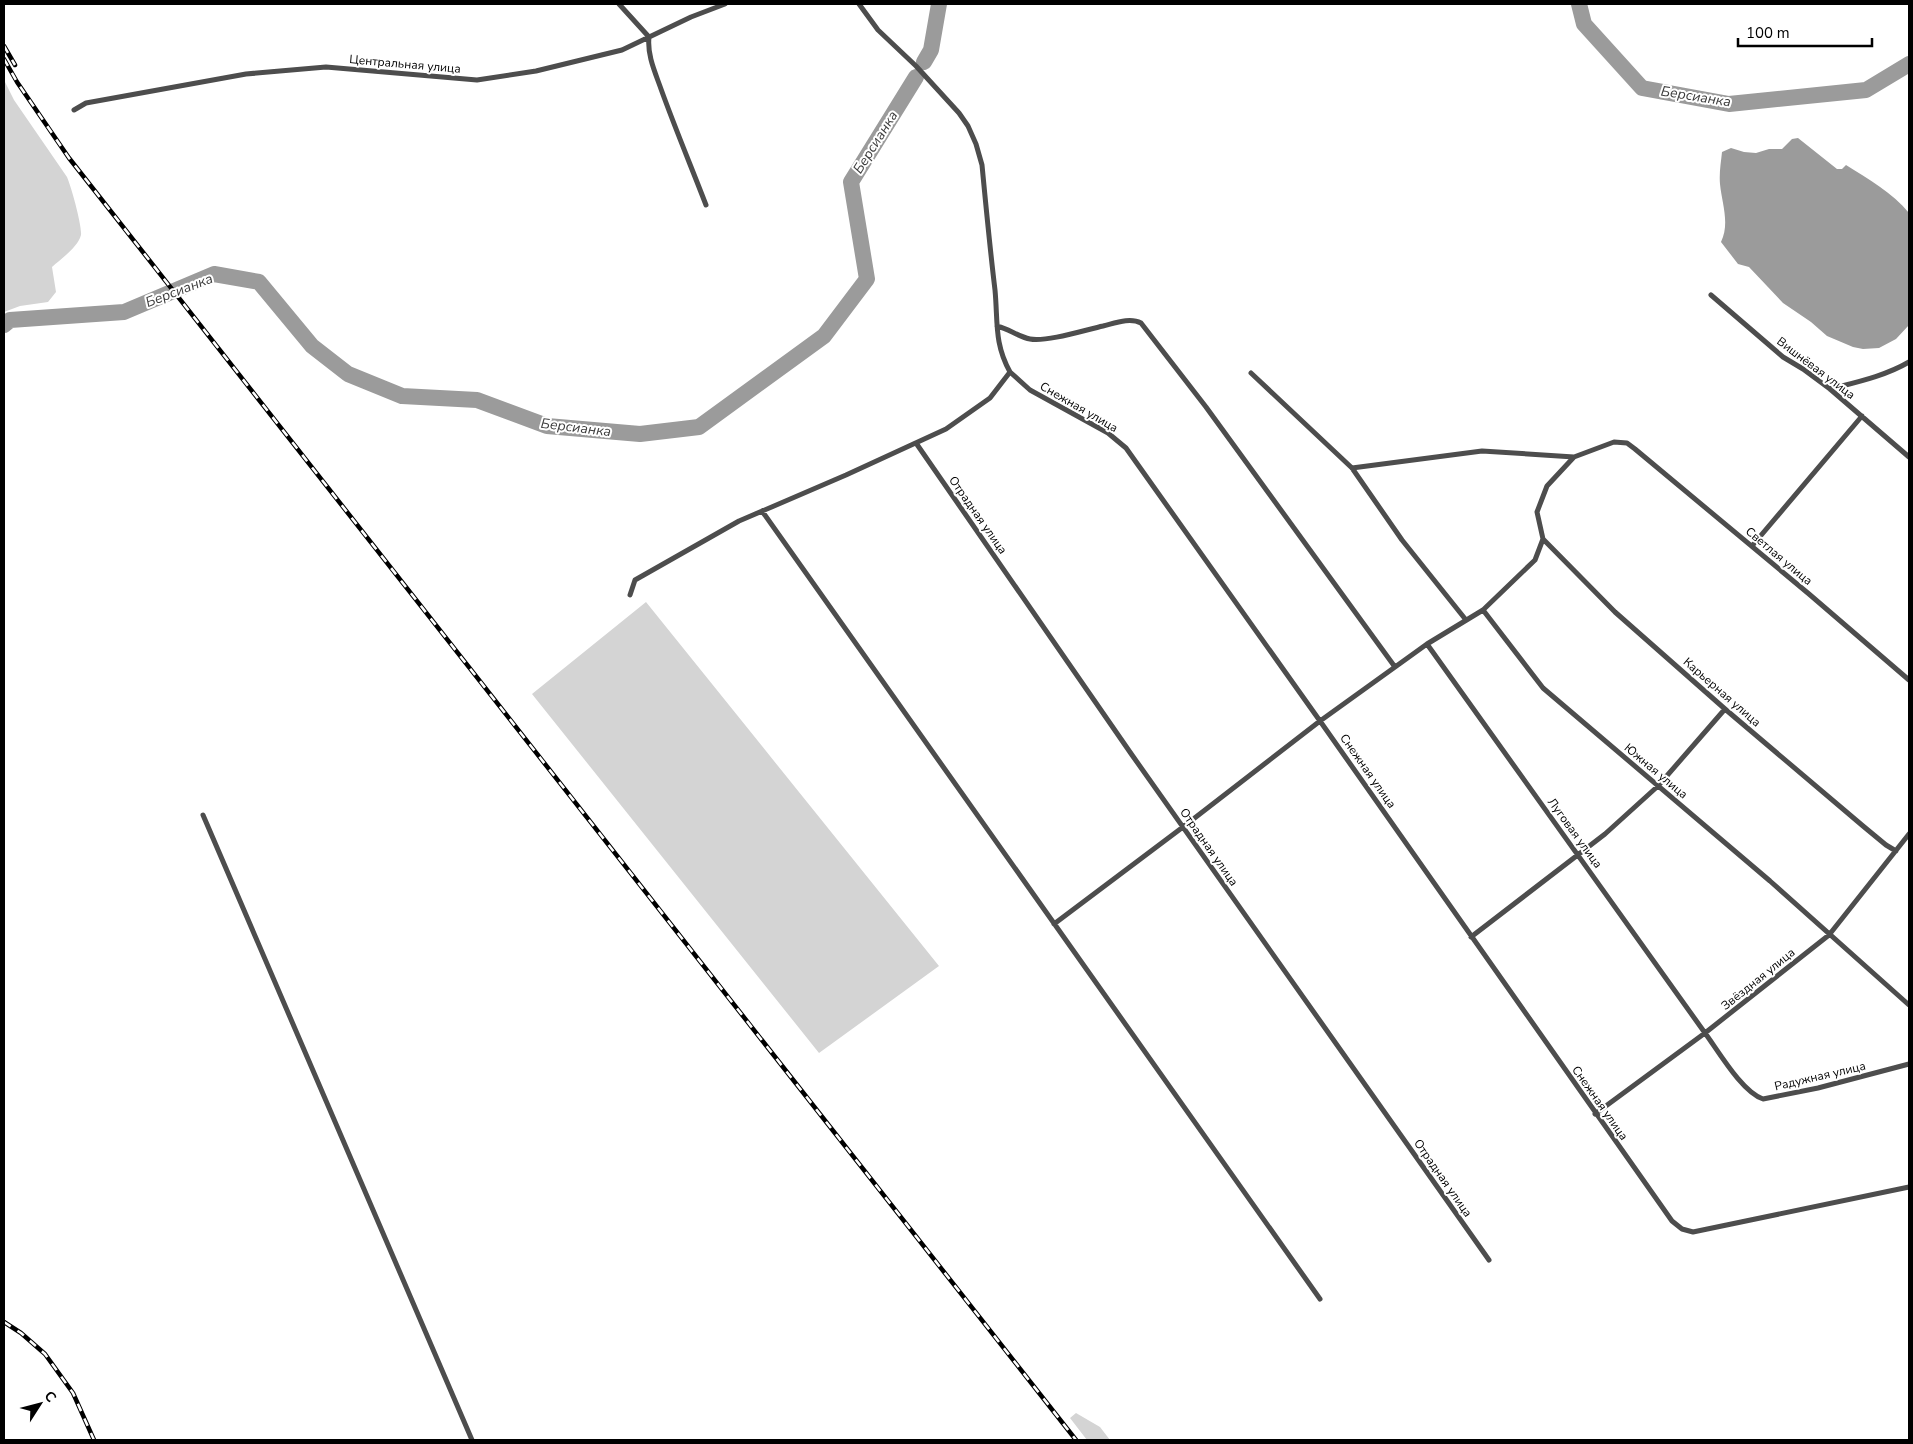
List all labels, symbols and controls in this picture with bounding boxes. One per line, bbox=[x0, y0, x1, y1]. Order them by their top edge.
scale bar bbox=[1738, 15, 1872, 47]
text: 100 m bbox=[1746, 23, 1790, 43]
street label: Центральная улица bbox=[349, 51, 461, 77]
water label: Берсианка bbox=[1660, 82, 1732, 111]
water label: Берсианка bbox=[849, 107, 902, 177]
water label: Берсианка bbox=[143, 269, 216, 312]
street label: Вишнёвая улица bbox=[1774, 333, 1858, 403]
street label: Снежная улица bbox=[1037, 378, 1121, 436]
water label: Берсианка bbox=[540, 414, 612, 441]
street label: Отрадная улица bbox=[945, 473, 1011, 557]
street label: Светлая улица bbox=[1742, 523, 1816, 589]
street label: Карьерная улица bbox=[1680, 654, 1764, 730]
street label: Снежная улица bbox=[1336, 731, 1400, 811]
street label: Южная улица bbox=[1621, 740, 1691, 802]
street label: Луговая улица bbox=[1544, 795, 1606, 871]
street label: Отрадная улица bbox=[1176, 805, 1242, 889]
street label: Звёздная улица bbox=[1718, 944, 1798, 1014]
street label: Радужная улица bbox=[1773, 1058, 1867, 1094]
street label: Снежная улица bbox=[1568, 1063, 1632, 1143]
street label: Отрадная улица bbox=[1410, 1136, 1476, 1220]
north arrow bbox=[15, 1379, 65, 1429]
text: С bbox=[40, 1387, 61, 1406]

